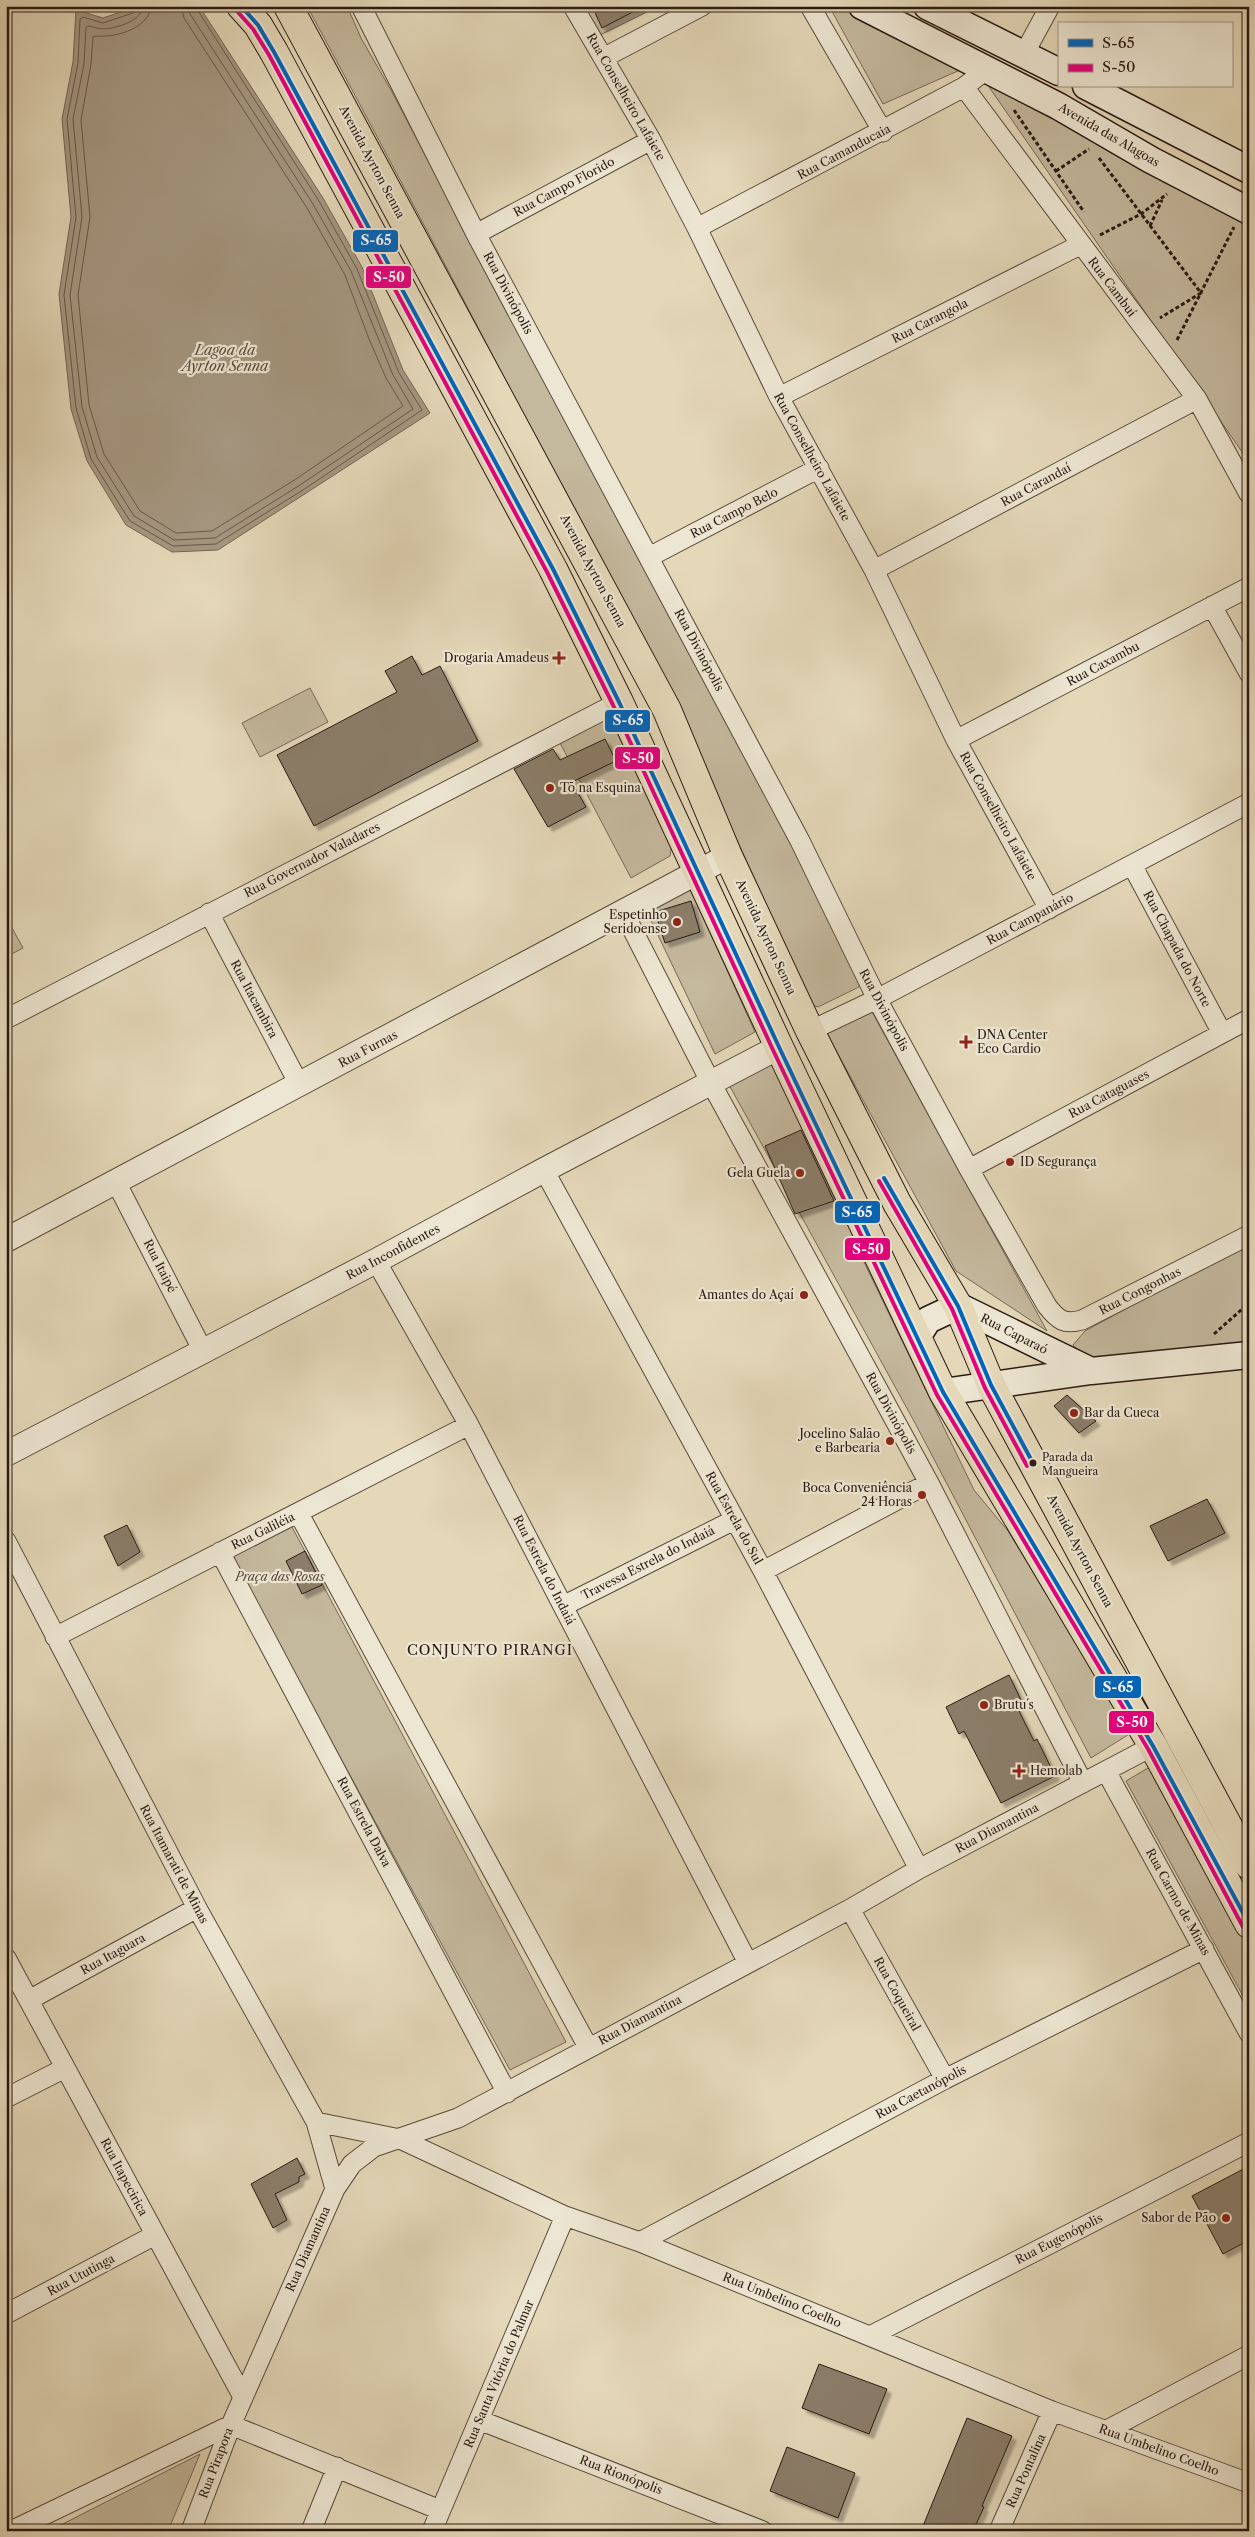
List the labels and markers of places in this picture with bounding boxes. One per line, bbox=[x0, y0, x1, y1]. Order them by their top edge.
place label: Drogaria Amadeus bbox=[444, 650, 549, 665]
marker: Drogaria Amadeus bbox=[553, 652, 565, 664]
place label: Tō na Esquina bbox=[560, 780, 642, 795]
marker: Tō na Esquina bbox=[544, 782, 556, 794]
place label: Espetinho Seridoense bbox=[604, 907, 667, 936]
marker: Espetinho Seridoense bbox=[671, 916, 683, 928]
place label: DNA Center Eco Cardio bbox=[977, 1027, 1048, 1056]
marker: DNA Center Eco Cardio bbox=[959, 1035, 973, 1049]
place label: ID Segurança bbox=[1020, 1154, 1097, 1169]
marker: ID Segurança bbox=[1004, 1156, 1016, 1168]
place label: Gela Guela bbox=[727, 1165, 791, 1180]
marker: Gela Guela bbox=[794, 1167, 806, 1179]
place label: Amantes do Açaí bbox=[697, 1287, 794, 1302]
marker: Amantes do Açaí bbox=[798, 1289, 810, 1301]
place label: Bar da Cueca bbox=[1084, 1405, 1160, 1420]
marker: Bar da Cueca bbox=[1068, 1407, 1080, 1419]
place label: Jocelino Salão e Barbearia bbox=[798, 1426, 881, 1455]
marker: Jocelino Salão e Barbearia bbox=[884, 1435, 896, 1447]
place label: Parada da Mangueira bbox=[1042, 1450, 1098, 1478]
marker: Parada da Mangueira bbox=[1028, 1458, 1038, 1468]
place label: Boca Conveniência 24 Horas bbox=[802, 1480, 913, 1509]
marker: Boca Conveniência 24 Horas bbox=[916, 1489, 928, 1501]
place label: Brutu´s bbox=[994, 1697, 1034, 1712]
marker: Brutu´s bbox=[978, 1699, 990, 1711]
place label: Hemolab bbox=[1030, 1763, 1082, 1778]
marker: Hemolab bbox=[1012, 1764, 1026, 1778]
place label: Sabor de Pão bbox=[1141, 2210, 1216, 2225]
marker: Sabor de Pão bbox=[1220, 2212, 1232, 2224]

